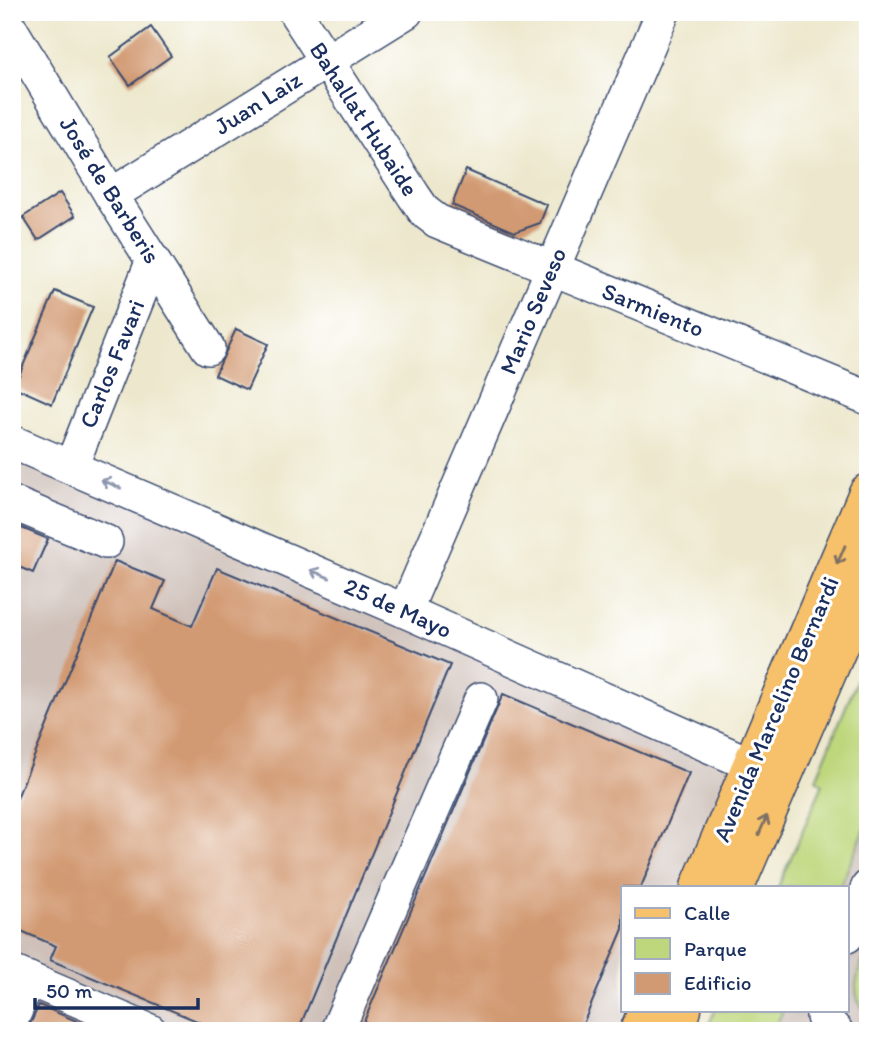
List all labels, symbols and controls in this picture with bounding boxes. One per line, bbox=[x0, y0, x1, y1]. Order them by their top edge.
street label: Bahallat Hubaide bbox=[304, 36, 425, 201]
street label: Juan Laiz bbox=[209, 64, 307, 141]
street label: José de Barberis bbox=[54, 111, 167, 269]
street label: Mario Seveso bbox=[493, 243, 572, 379]
street label: Sarmiento bbox=[598, 276, 708, 343]
street label: Carlos Favari bbox=[73, 295, 150, 432]
one-way arrow bbox=[101, 477, 122, 490]
one-way arrow bbox=[834, 544, 847, 566]
one-way arrow bbox=[310, 567, 331, 580]
street label: 25 de Mayo bbox=[340, 571, 457, 644]
street label: Avenida Marcelino Bernardi bbox=[706, 572, 845, 846]
one-way arrow bbox=[757, 814, 770, 836]
legend bbox=[621, 886, 848, 1012]
text: Calle bbox=[684, 900, 730, 925]
text: Parque bbox=[684, 936, 747, 961]
scale bar bbox=[35, 966, 198, 1010]
text: Edificio bbox=[684, 970, 752, 995]
text: 50 m bbox=[46, 978, 93, 1003]

